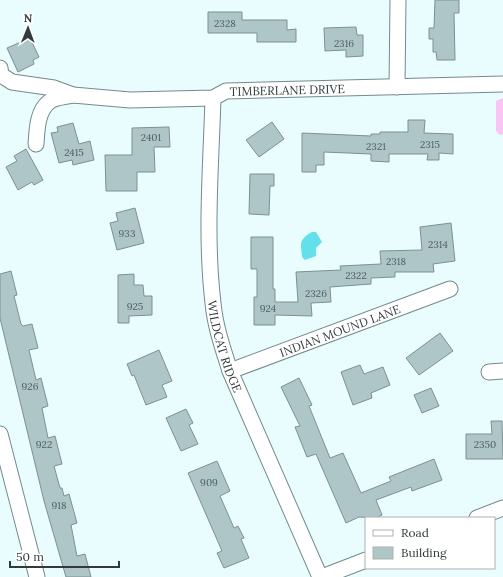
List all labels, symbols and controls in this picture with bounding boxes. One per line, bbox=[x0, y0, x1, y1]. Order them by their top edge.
north arrow bbox=[8, 8, 48, 48]
text: N bbox=[24, 11, 33, 25]
house number: 2328 bbox=[214, 17, 236, 30]
house number: 2316 bbox=[334, 37, 354, 50]
street label: TIMBERLANE DRIVE bbox=[229, 80, 345, 98]
house number: 2401 bbox=[141, 131, 162, 144]
house number: 2315 bbox=[420, 138, 440, 151]
house number: 2321 bbox=[366, 140, 386, 153]
house number: 2415 bbox=[64, 146, 84, 159]
house number: 933 bbox=[119, 227, 136, 240]
house number: 2314 bbox=[428, 238, 449, 251]
house number: 2318 bbox=[386, 255, 406, 268]
house number: 2322 bbox=[345, 269, 367, 282]
house number: 2326 bbox=[305, 287, 327, 300]
street label: WILDCAT RIDGE bbox=[205, 299, 246, 394]
house number: 925 bbox=[127, 300, 143, 313]
street label: INDIAN MOUND LANE bbox=[277, 301, 402, 359]
house number: 924 bbox=[260, 302, 277, 315]
house number: 926 bbox=[22, 380, 39, 393]
house number: 922 bbox=[36, 438, 52, 451]
house number: 2350 bbox=[474, 438, 496, 451]
house number: 909 bbox=[200, 476, 218, 489]
house number: 918 bbox=[51, 499, 67, 512]
legend bbox=[365, 517, 495, 569]
text: Road bbox=[401, 525, 429, 540]
scale bar bbox=[10, 543, 119, 569]
text: Building bbox=[401, 545, 447, 560]
text: 50 m bbox=[16, 549, 44, 564]

